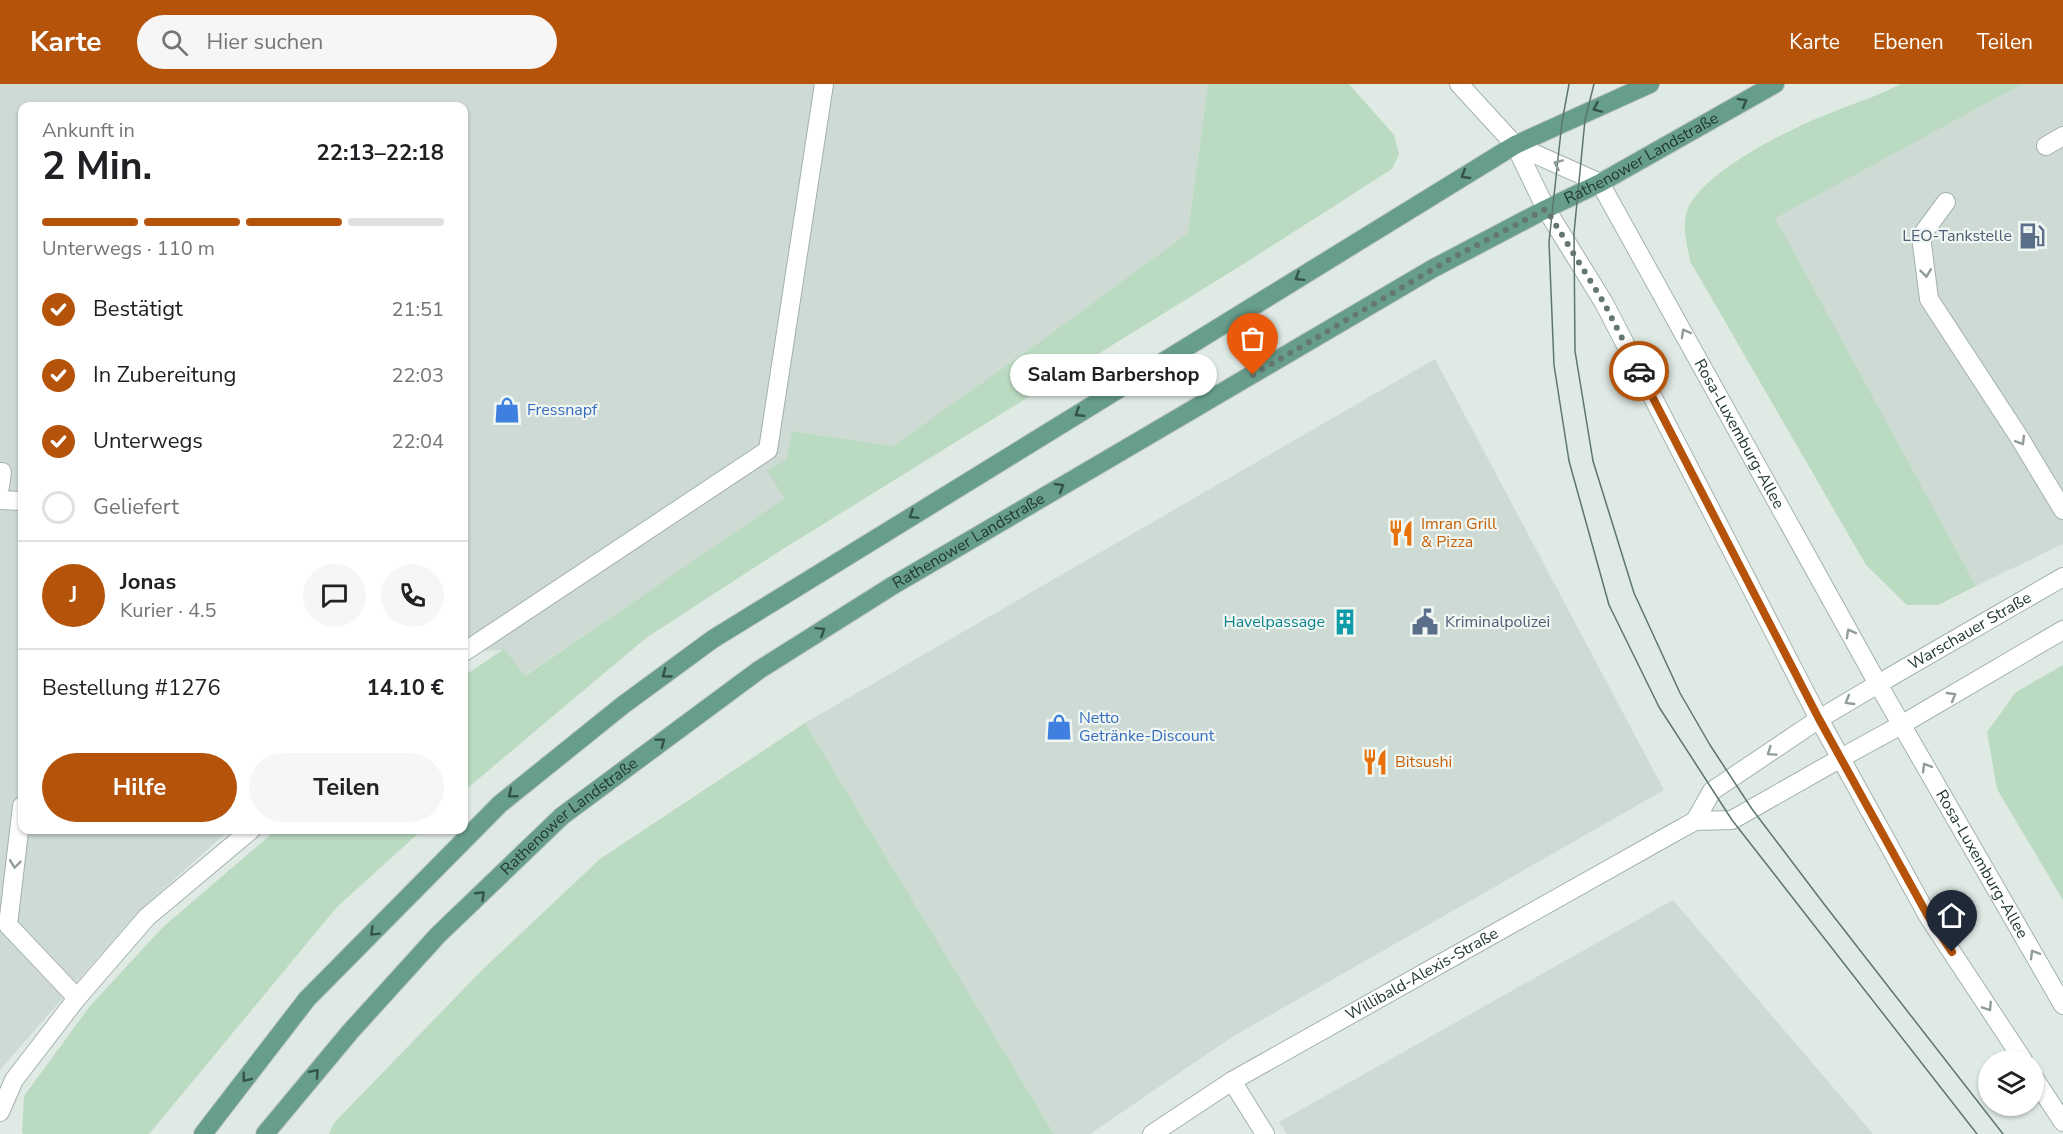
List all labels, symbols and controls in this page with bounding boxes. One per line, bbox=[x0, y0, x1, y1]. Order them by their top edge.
search box bbox=[137, 15, 557, 69]
text: Karte bbox=[30, 23, 101, 61]
icon: search bbox=[158, 26, 191, 59]
text: Hier suchen bbox=[206, 27, 323, 57]
text: Karte bbox=[1789, 28, 1840, 56]
text: Ebenen bbox=[1873, 28, 1944, 56]
text: Teilen bbox=[1977, 28, 2033, 56]
one-way arrow bbox=[1736, 98, 1747, 110]
one-way arrow bbox=[1592, 101, 1603, 113]
street label: Rathenower Landstraße bbox=[1560, 107, 1723, 210]
text: Ankunft in bbox=[42, 117, 135, 144]
text: 22:13–22:18 bbox=[316, 138, 444, 168]
text: 2 Min. bbox=[42, 140, 152, 193]
one-way arrow bbox=[1553, 159, 1564, 171]
one-way arrow bbox=[1461, 168, 1471, 180]
fuel station icon: LEO-Tankstelle bbox=[2017, 221, 2047, 251]
place label: LEO-Tankstelle bbox=[1902, 225, 2012, 247]
text: Unterwegs · 110 m bbox=[42, 235, 215, 262]
one-way arrow bbox=[1919, 268, 1931, 277]
one-way arrow bbox=[1295, 270, 1305, 282]
icon: check bbox=[42, 293, 75, 326]
text: Bestätigt bbox=[93, 294, 183, 324]
text: 21:51 bbox=[391, 296, 444, 323]
pin bbox=[1227, 313, 1278, 375]
icon: bag bbox=[1236, 322, 1269, 355]
one-way arrow bbox=[1681, 329, 1692, 339]
courier bbox=[1609, 341, 1669, 401]
callout: Salam Barbershop bbox=[1010, 354, 1217, 396]
icon: car bbox=[1623, 355, 1656, 388]
street label: Rosa-Luxemburg-Allee bbox=[1689, 355, 1790, 513]
icon: check bbox=[42, 359, 75, 392]
text: In Zubereitung bbox=[93, 360, 236, 390]
text: Salam Barbershop bbox=[1028, 361, 1199, 388]
text: 22:03 bbox=[391, 362, 444, 389]
shop icon: Fressnapf bbox=[492, 395, 522, 425]
place label: Fressnapf bbox=[527, 399, 598, 421]
one-way arrow bbox=[1075, 405, 1085, 417]
icon: check bbox=[42, 425, 75, 458]
text: Unterwegs bbox=[93, 426, 203, 456]
text: 22:04 bbox=[391, 428, 444, 455]
one-way arrow bbox=[2013, 435, 2025, 445]
one-way arrow bbox=[1054, 483, 1064, 495]
street label: Rathenower Landstraße bbox=[888, 488, 1049, 594]
text: Geliefert bbox=[93, 492, 179, 522]
one-way arrow bbox=[909, 508, 920, 519]
place label: Imran Grill & Pizza bbox=[1421, 513, 1497, 553]
restaurant icon: Imran Grill & Pizza bbox=[1386, 518, 1416, 548]
button: chat bbox=[303, 564, 366, 627]
button: phone bbox=[381, 564, 444, 627]
text: Jonas bbox=[120, 567, 176, 597]
text: J bbox=[70, 580, 77, 610]
street label: Warschauer Straße bbox=[1904, 587, 2035, 675]
text: Kurier · 4.5 bbox=[120, 597, 217, 624]
building icon: Havelpassage bbox=[1330, 607, 1360, 637]
public building icon: Kriminalpolizei bbox=[1410, 607, 1440, 637]
place label: Havelpassage bbox=[1223, 611, 1325, 633]
place label: Kriminalpolizei bbox=[1445, 611, 1550, 633]
one-way arrow bbox=[815, 626, 825, 638]
one-way arrow bbox=[1846, 629, 1857, 639]
one-way arrow bbox=[661, 667, 672, 678]
text: Bestellung #1276 bbox=[42, 673, 221, 703]
text: 14.10 € bbox=[367, 673, 444, 703]
one-way arrow bbox=[1946, 691, 1956, 703]
one-way arrow bbox=[1845, 694, 1855, 706]
place label: Netto Getränke-Discount bbox=[1079, 707, 1215, 747]
shop icon: Netto Getränke-Discount bbox=[1044, 712, 1074, 742]
one-way arrow bbox=[655, 739, 666, 750]
one-way arrow bbox=[1767, 745, 1778, 756]
restaurant icon: Bitsushi bbox=[1360, 747, 1390, 777]
place label: Bitsushi bbox=[1395, 751, 1452, 773]
street label: Rathenower Landstraße bbox=[496, 752, 643, 880]
button: Hilfe bbox=[42, 753, 237, 822]
button: Teilen bbox=[249, 753, 444, 822]
one-way arrow bbox=[1922, 763, 1933, 773]
street label: Rosa-Luxemburg-Allee bbox=[1930, 786, 2033, 943]
one-way arrow bbox=[508, 787, 519, 798]
one-way arrow bbox=[10, 859, 22, 869]
pin bbox=[1926, 890, 1977, 952]
one-way arrow bbox=[473, 891, 484, 902]
icon: home bbox=[1935, 899, 1968, 932]
street label: Willibald-Alexis-Straße bbox=[1342, 922, 1502, 1026]
one-way arrow bbox=[370, 925, 381, 935]
one-way arrow bbox=[2030, 950, 2041, 960]
one-way arrow bbox=[1981, 1000, 1992, 1011]
map controls bbox=[1978, 1050, 2044, 1116]
button: layers bbox=[1978, 1050, 2044, 1116]
one-way arrow bbox=[308, 1069, 319, 1080]
one-way arrow bbox=[242, 1071, 253, 1082]

